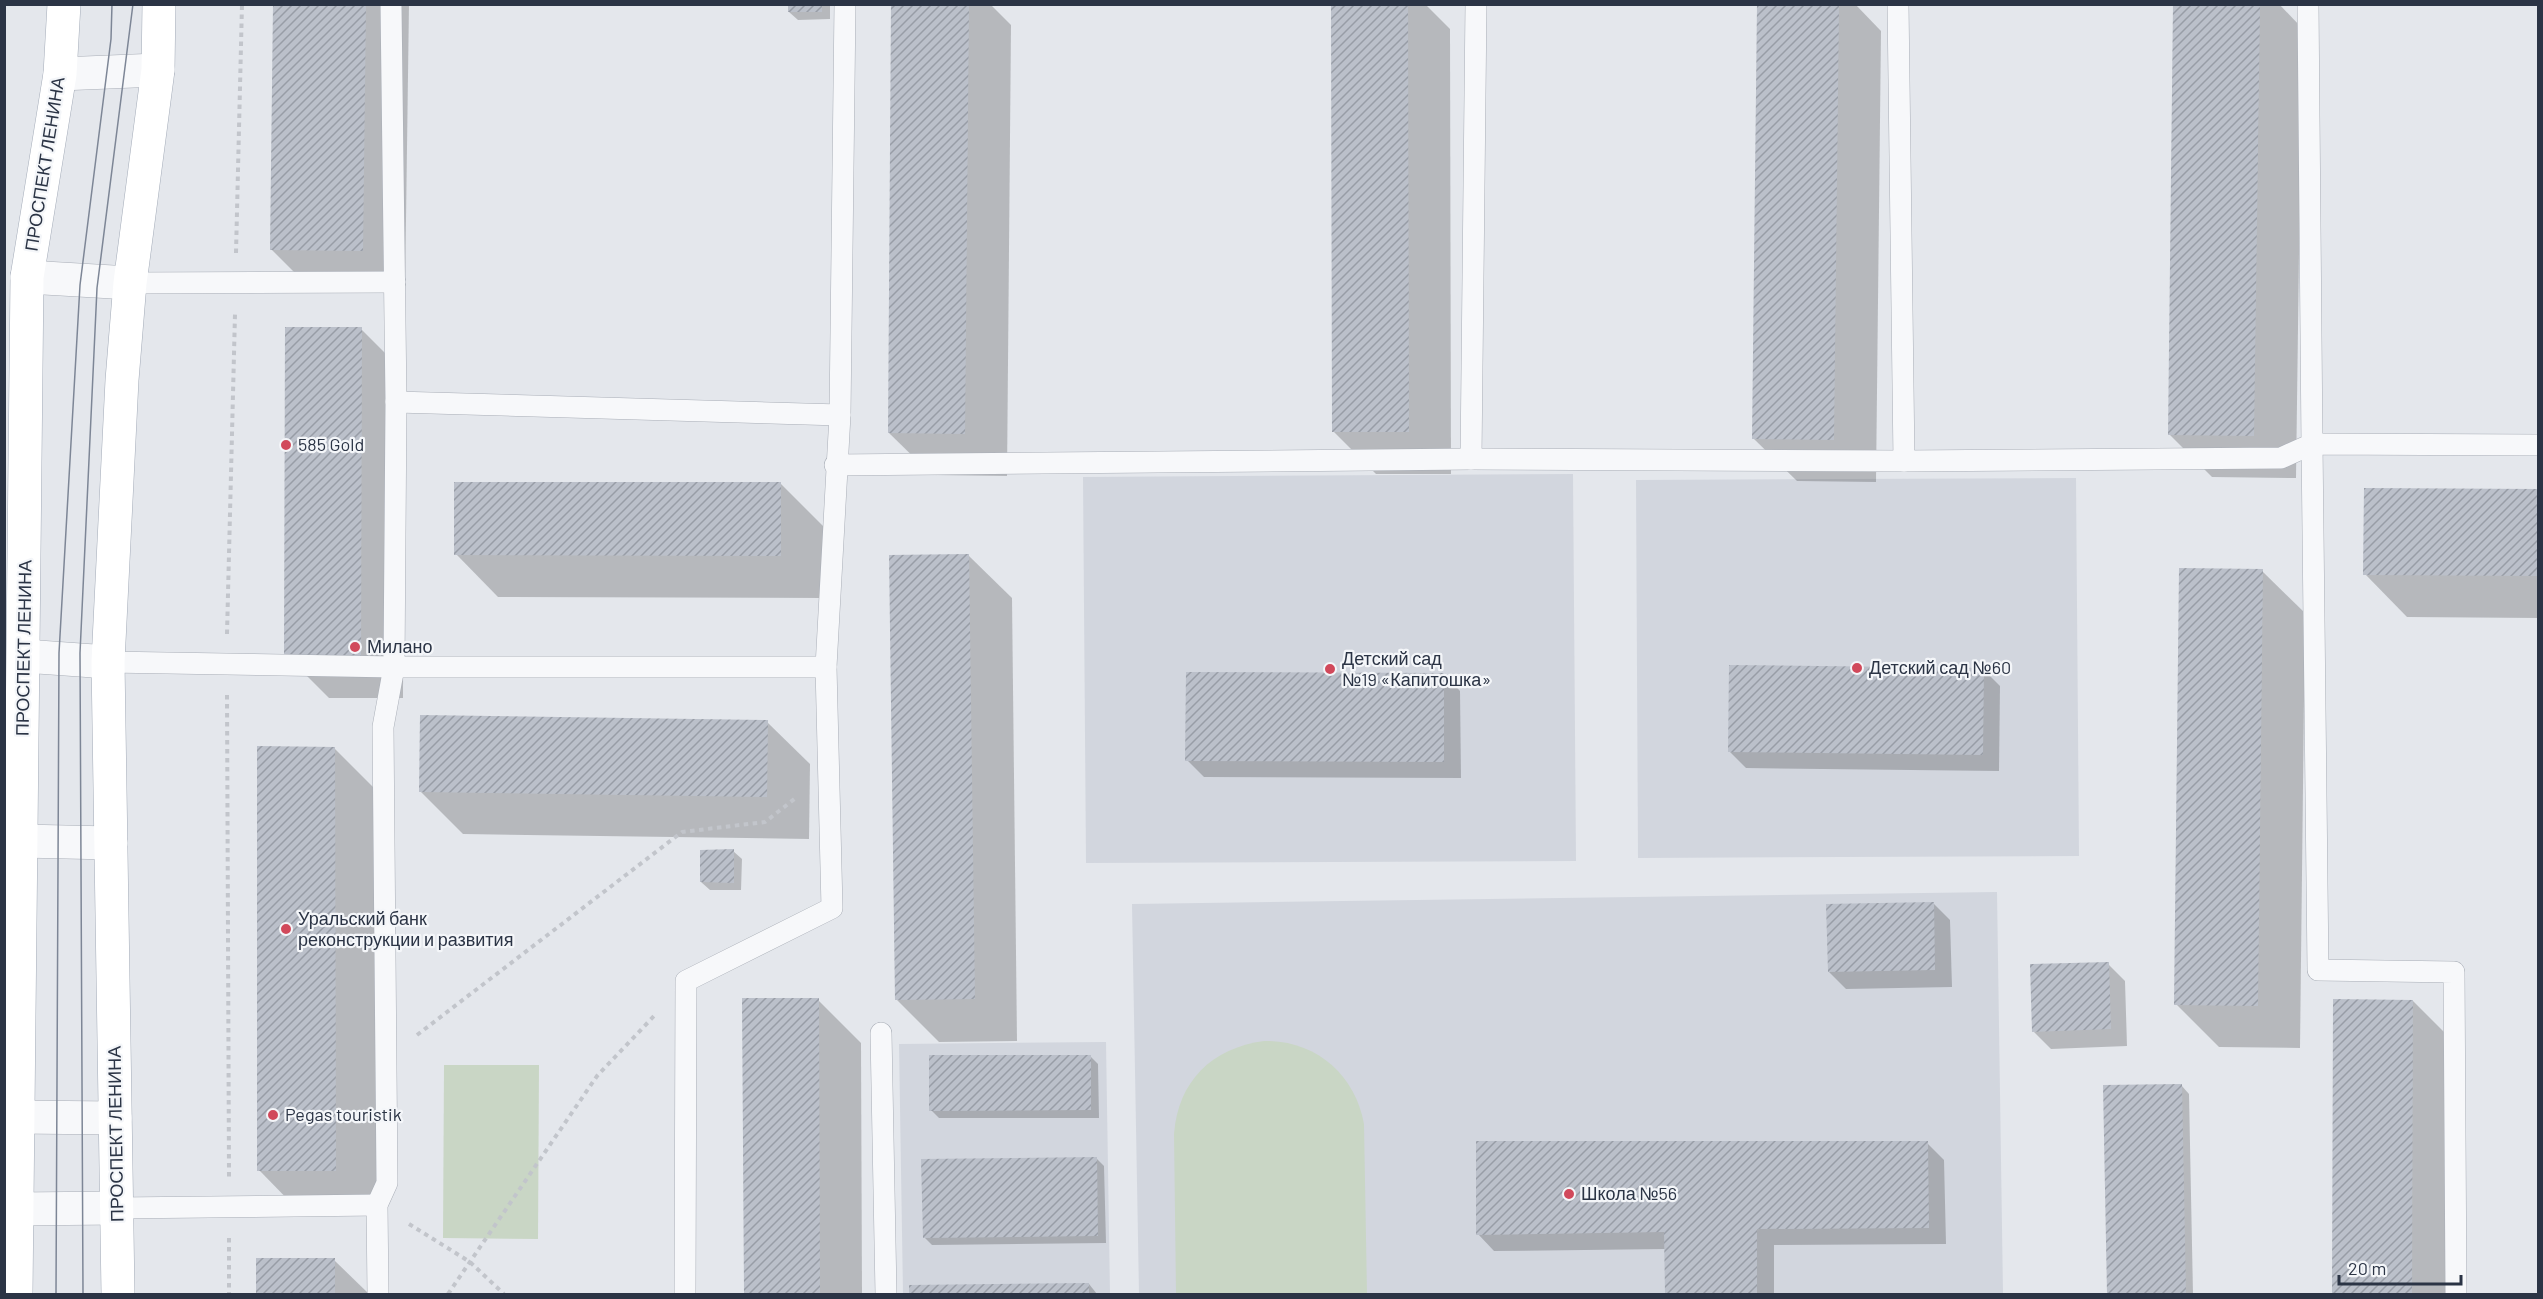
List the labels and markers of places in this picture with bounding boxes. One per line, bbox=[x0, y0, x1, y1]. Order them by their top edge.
place label: 585 Gold bbox=[298, 433, 364, 455]
marker: 585 Gold bbox=[279, 438, 293, 452]
place label: Милано bbox=[367, 635, 433, 657]
marker: Милано bbox=[348, 640, 362, 654]
place label: Детский сад №19 «Капитошка» bbox=[1342, 647, 1491, 690]
place label: Детский сад №60 bbox=[1869, 656, 2011, 678]
marker: Детский сад №60 bbox=[1850, 661, 1864, 675]
marker: Детский сад №19 «Капитошка» bbox=[1323, 662, 1337, 676]
place label: Уральский банк реконструкции и развития bbox=[298, 907, 513, 950]
marker: Уральский банк реконструкции и развития bbox=[279, 922, 293, 936]
place label: Pegas touristik bbox=[285, 1103, 402, 1125]
marker: Pegas touristik bbox=[266, 1108, 280, 1122]
place label: Школа №56 bbox=[1581, 1182, 1677, 1204]
marker: Школа №56 bbox=[1562, 1187, 1576, 1201]

